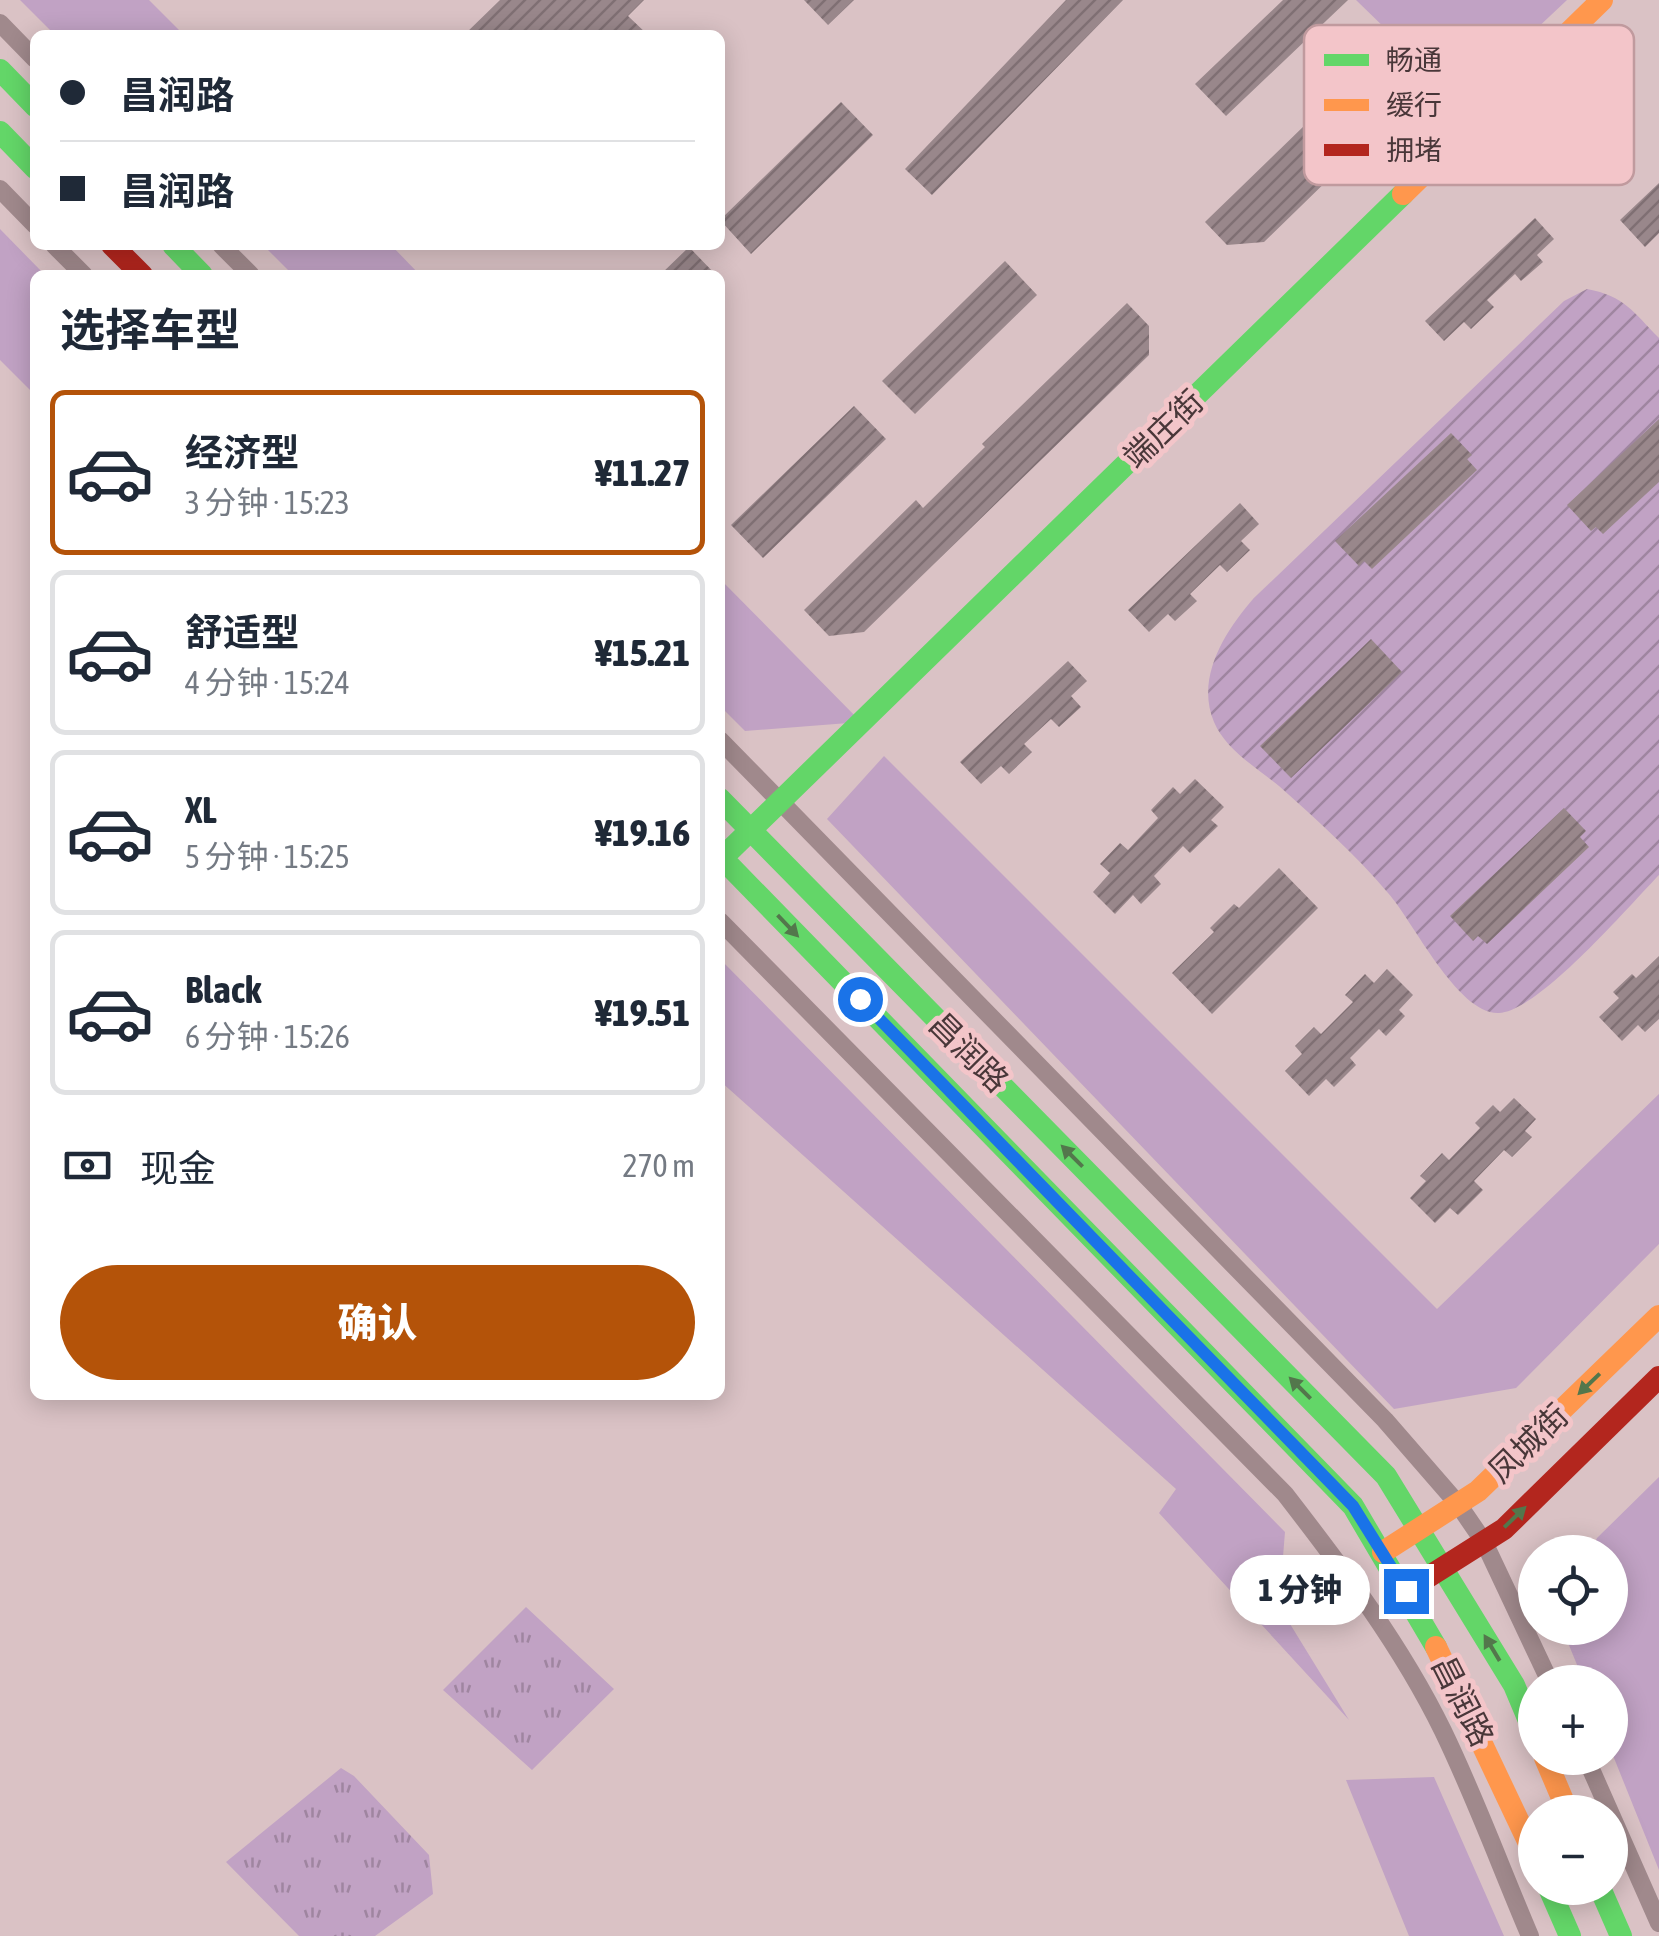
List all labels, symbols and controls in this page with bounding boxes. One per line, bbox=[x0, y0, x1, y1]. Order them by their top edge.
legend bbox=[1304, 25, 1634, 185]
text: 畅通 bbox=[1386, 44, 1442, 76]
text: 昌润路 bbox=[120, 74, 234, 117]
text: 缓行 bbox=[1386, 89, 1442, 121]
text: 拥堵 bbox=[1386, 134, 1442, 166]
text: 昌润路 bbox=[120, 170, 234, 213]
text: 选择车型 bbox=[60, 304, 240, 356]
street label: 端庄街 bbox=[1116, 382, 1210, 476]
icon: car bbox=[65, 428, 155, 518]
text: 经济型 bbox=[185, 431, 299, 474]
text: ¥11.27 bbox=[595, 451, 690, 494]
text: 3 分钟 · 15:23 bbox=[185, 484, 350, 521]
icon: car bbox=[65, 608, 155, 698]
text: 舒适型 bbox=[185, 611, 299, 654]
text: ¥15.21 bbox=[595, 631, 690, 674]
text: 4 分钟 · 15:24 bbox=[185, 664, 350, 701]
icon: car bbox=[65, 788, 155, 878]
text: XL bbox=[185, 788, 217, 831]
text: ¥19.16 bbox=[595, 811, 690, 854]
text: 5 分钟 · 15:25 bbox=[185, 838, 350, 875]
one-way arrow bbox=[776, 913, 799, 937]
icon: car bbox=[65, 968, 155, 1058]
text: Black bbox=[185, 968, 262, 1011]
route start bbox=[838, 977, 883, 1022]
text: ¥19.51 bbox=[595, 991, 690, 1034]
street label: 昌润路 bbox=[922, 1005, 1016, 1099]
text: 6 分钟 · 15:26 bbox=[185, 1018, 350, 1055]
icon: cash bbox=[60, 1138, 115, 1193]
one-way arrow bbox=[1060, 1145, 1084, 1169]
text: 现金 bbox=[140, 1147, 216, 1190]
text: 270 m bbox=[622, 1147, 695, 1184]
button: 确认 bbox=[60, 1265, 695, 1380]
one-way arrow bbox=[1577, 1372, 1601, 1395]
one-way arrow bbox=[1288, 1377, 1312, 1401]
street label: 凤城街 bbox=[1481, 1396, 1575, 1490]
one-way arrow bbox=[1503, 1506, 1527, 1529]
map controls bbox=[1518, 1535, 1628, 1905]
button: locate bbox=[1518, 1535, 1628, 1645]
callout: 1 分钟 bbox=[1231, 1556, 1371, 1626]
route end bbox=[1384, 1569, 1429, 1614]
text: 1 分钟 bbox=[1258, 1571, 1342, 1608]
one-way arrow bbox=[1483, 1634, 1501, 1662]
street label: 昌润路 bbox=[1425, 1650, 1501, 1752]
button: + bbox=[1518, 1665, 1628, 1775]
button: − bbox=[1518, 1795, 1628, 1905]

